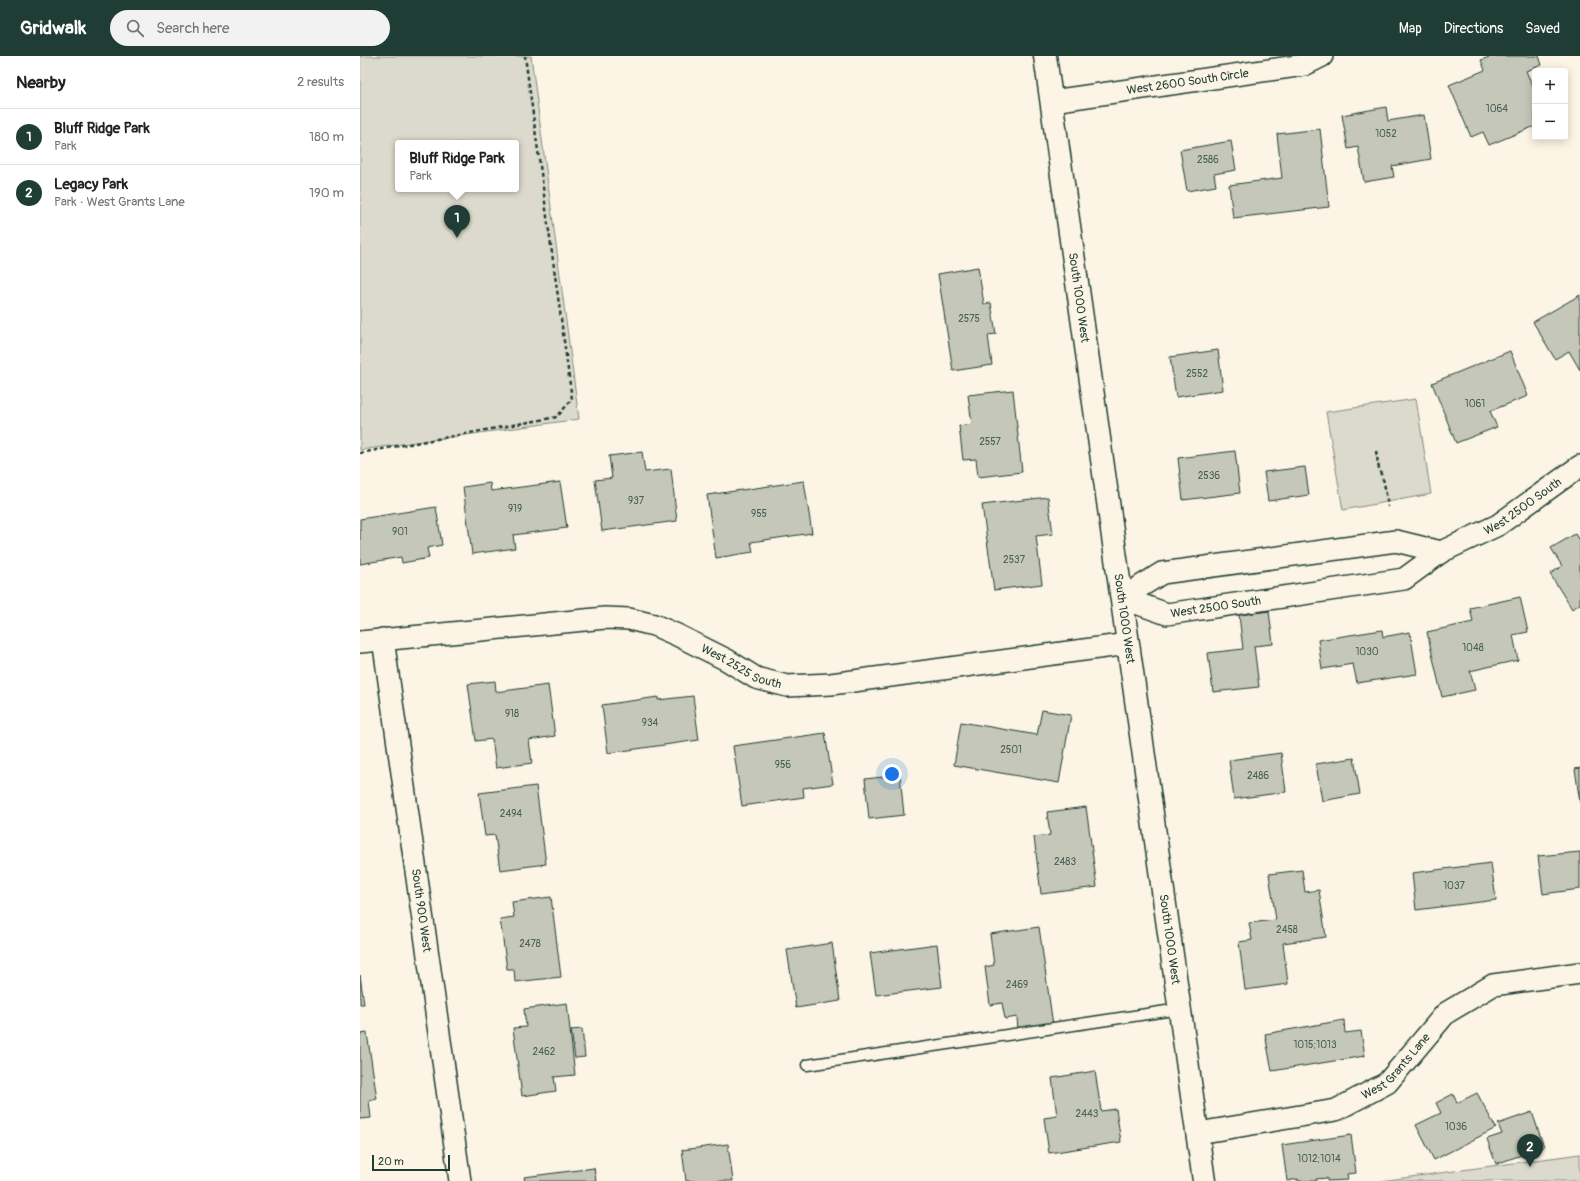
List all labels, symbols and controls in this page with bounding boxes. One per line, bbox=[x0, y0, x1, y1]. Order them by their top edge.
search box bbox=[110, 10, 390, 46]
text: Gridwalk bbox=[20, 16, 86, 40]
icon: search bbox=[124, 17, 146, 39]
text: Search here bbox=[156, 19, 229, 38]
text: Map bbox=[1399, 20, 1422, 37]
text: Directions bbox=[1444, 20, 1503, 37]
text: Saved bbox=[1525, 20, 1560, 37]
street label: West 2600 South Circle bbox=[1126, 65, 1250, 98]
map controls bbox=[1532, 68, 1568, 140]
button: + bbox=[1532, 68, 1568, 104]
text: Nearby bbox=[16, 72, 65, 93]
text: 2 results bbox=[297, 74, 344, 90]
house number: 1064 bbox=[1486, 103, 1508, 115]
button: − bbox=[1532, 104, 1568, 140]
text: Bluff Ridge Park bbox=[54, 119, 150, 138]
house number: 1052 bbox=[1375, 128, 1397, 140]
text: 1 bbox=[26, 129, 32, 145]
text: 180 m bbox=[309, 129, 344, 145]
text: Park bbox=[54, 138, 77, 154]
popup bbox=[395, 140, 519, 192]
text: Bluff Ridge Park bbox=[409, 149, 505, 168]
house number: 2586 bbox=[1197, 154, 1219, 166]
text: Park bbox=[409, 168, 432, 184]
text: Legacy Park bbox=[54, 175, 128, 194]
text: 2 bbox=[25, 185, 33, 201]
text: 190 m bbox=[309, 185, 344, 201]
text: Park · West Grants Lane bbox=[54, 194, 185, 210]
pin: 1 bbox=[444, 205, 470, 238]
street label: South 1000 West bbox=[1065, 252, 1093, 344]
house number: 2575 bbox=[958, 313, 980, 325]
house number: 2552 bbox=[1186, 368, 1208, 380]
house number: 1061 bbox=[1465, 398, 1485, 410]
house number: 2557 bbox=[979, 436, 1002, 448]
house number: 2536 bbox=[1198, 470, 1220, 482]
street label: West 2500 South bbox=[1481, 474, 1565, 538]
house number: 937 bbox=[628, 495, 645, 507]
house number: 919 bbox=[508, 503, 522, 515]
house number: 955 bbox=[751, 508, 767, 520]
house number: 901 bbox=[392, 526, 408, 538]
house number: 2537 bbox=[1003, 554, 1026, 566]
street label: South 1000 West bbox=[1111, 572, 1138, 665]
street label: West 2500 South bbox=[1169, 593, 1262, 621]
street label: West 2525 South bbox=[699, 641, 783, 692]
house number: 1048 bbox=[1462, 642, 1484, 654]
house number: 1030 bbox=[1355, 646, 1379, 658]
house number: 918 bbox=[505, 708, 519, 720]
house number: 934 bbox=[642, 717, 658, 729]
house number: 2501 bbox=[1000, 744, 1022, 756]
house number: 956 bbox=[775, 759, 791, 771]
your location bbox=[882, 764, 902, 784]
house number: 2486 bbox=[1247, 770, 1269, 782]
house number: 2494 bbox=[500, 808, 522, 820]
house number: 2483 bbox=[1054, 856, 1076, 868]
street label: South 900 West bbox=[408, 868, 435, 953]
house number: 1037 bbox=[1443, 880, 1466, 892]
street label: South 1000 West bbox=[1156, 893, 1184, 985]
house number: 2458 bbox=[1276, 924, 1298, 936]
house number: 2478 bbox=[519, 938, 541, 950]
house number: 2469 bbox=[1006, 979, 1028, 991]
street label: West Grants Lane bbox=[1359, 1030, 1433, 1103]
house number: 1015;1013 bbox=[1293, 1039, 1337, 1051]
house number: 2462 bbox=[533, 1046, 556, 1058]
house number: 2443 bbox=[1076, 1108, 1099, 1120]
house number: 1036 bbox=[1445, 1121, 1467, 1133]
pin: 2 bbox=[1517, 1134, 1543, 1167]
scale bar bbox=[372, 1153, 450, 1172]
house number: 1012;1014 bbox=[1297, 1153, 1341, 1165]
text: 20 m bbox=[378, 1155, 404, 1168]

